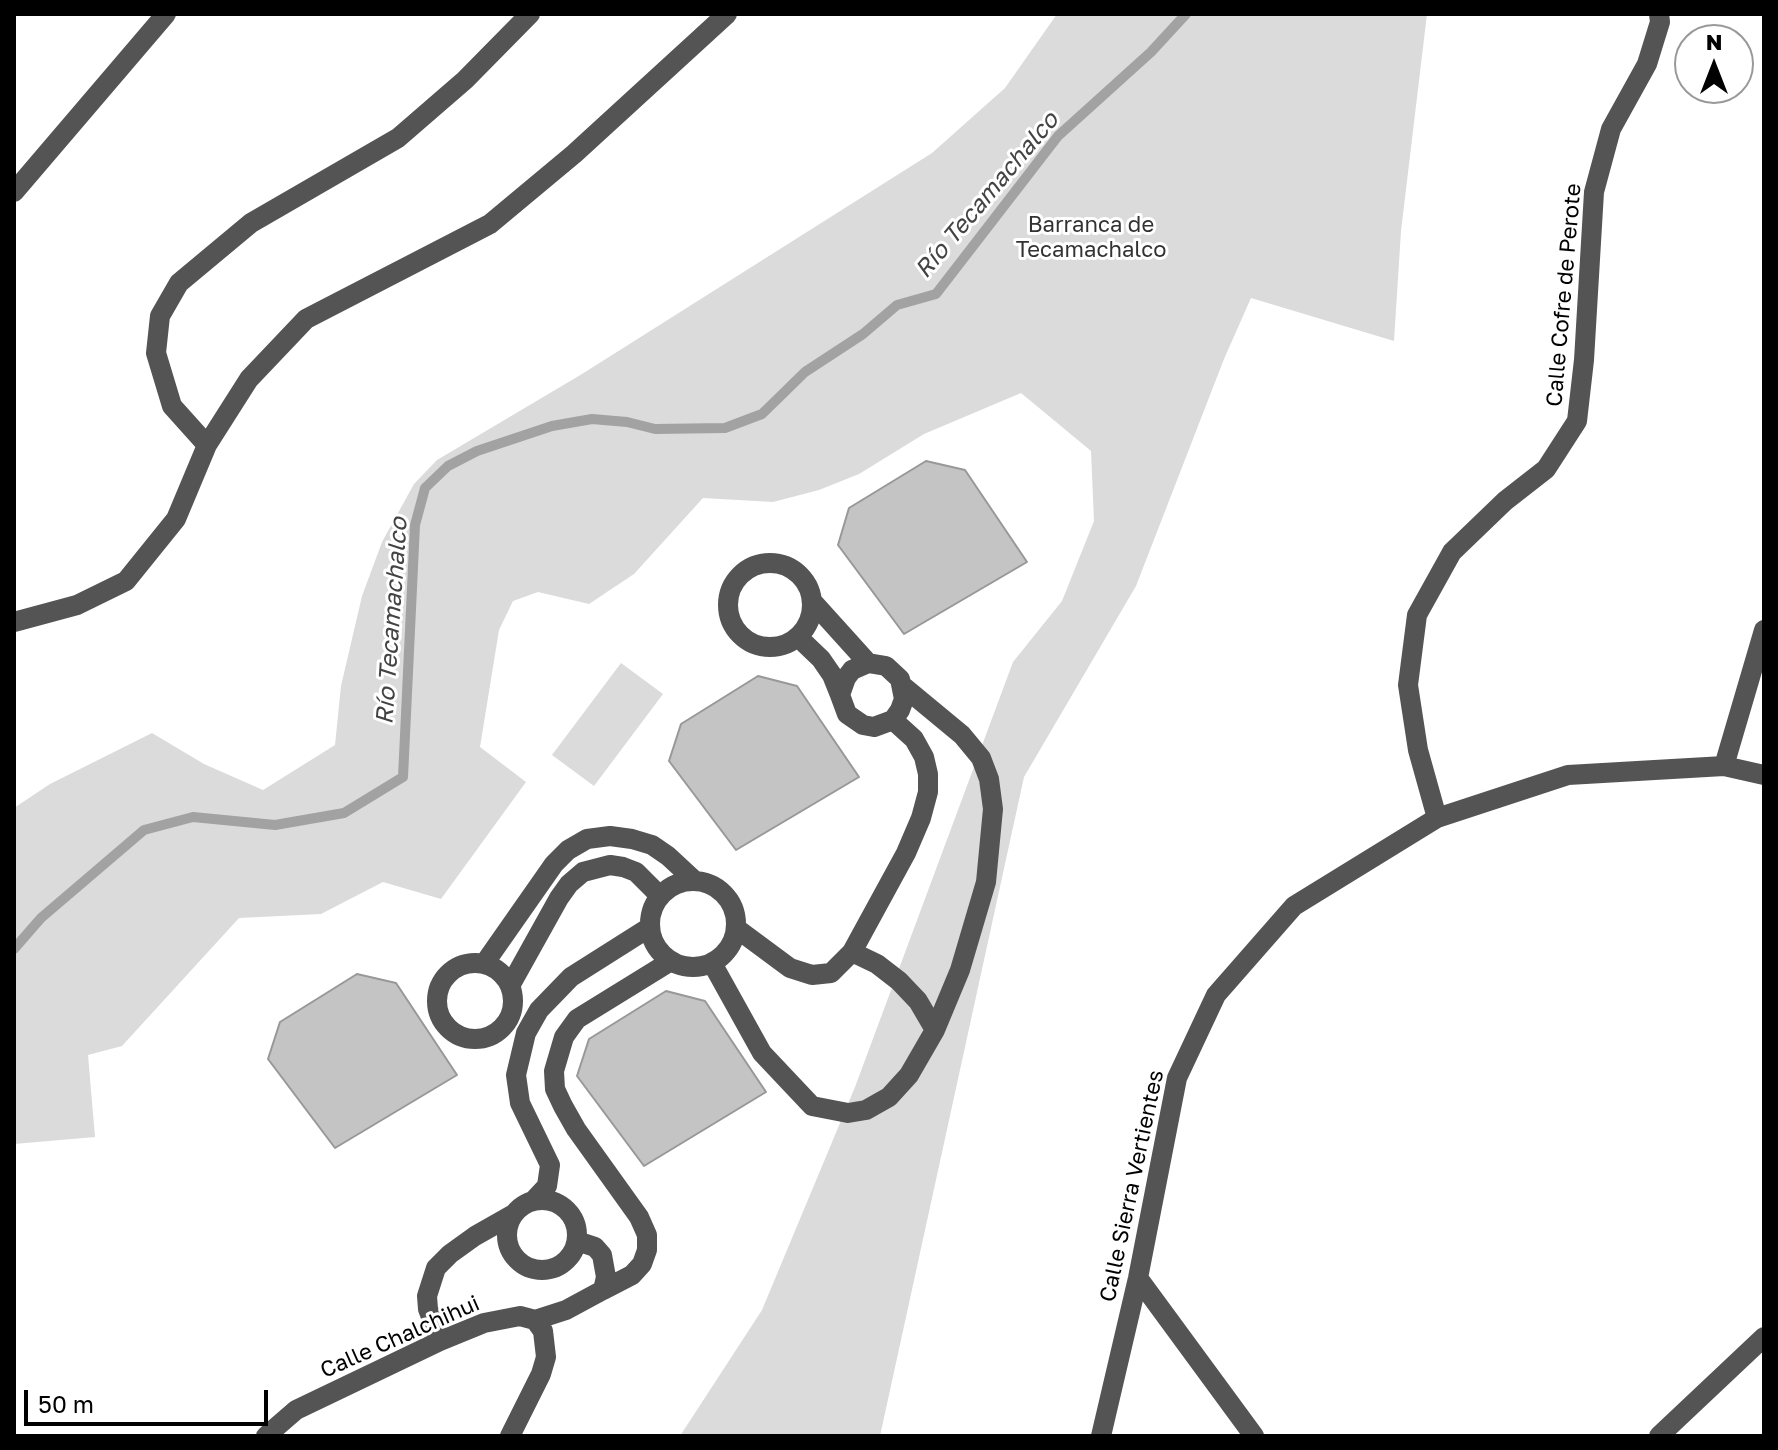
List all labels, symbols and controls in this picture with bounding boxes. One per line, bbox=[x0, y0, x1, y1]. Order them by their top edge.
north arrow bbox=[1674, 24, 1754, 104]
text: N bbox=[1706, 28, 1722, 55]
water label: Río Tecamachalco bbox=[909, 106, 1065, 284]
street label: Calle Cofre de Perote bbox=[1541, 182, 1587, 408]
park label: Barranca de Tecamachalco bbox=[1016, 212, 1166, 264]
water label: Río Tecamachalco bbox=[370, 516, 414, 726]
street label: Calle Sierra Vertientes bbox=[1095, 1068, 1169, 1304]
street label: Calle Chalchihui bbox=[316, 1290, 484, 1384]
scale bar bbox=[28, 1374, 272, 1424]
text: 50 m bbox=[38, 1389, 94, 1418]

